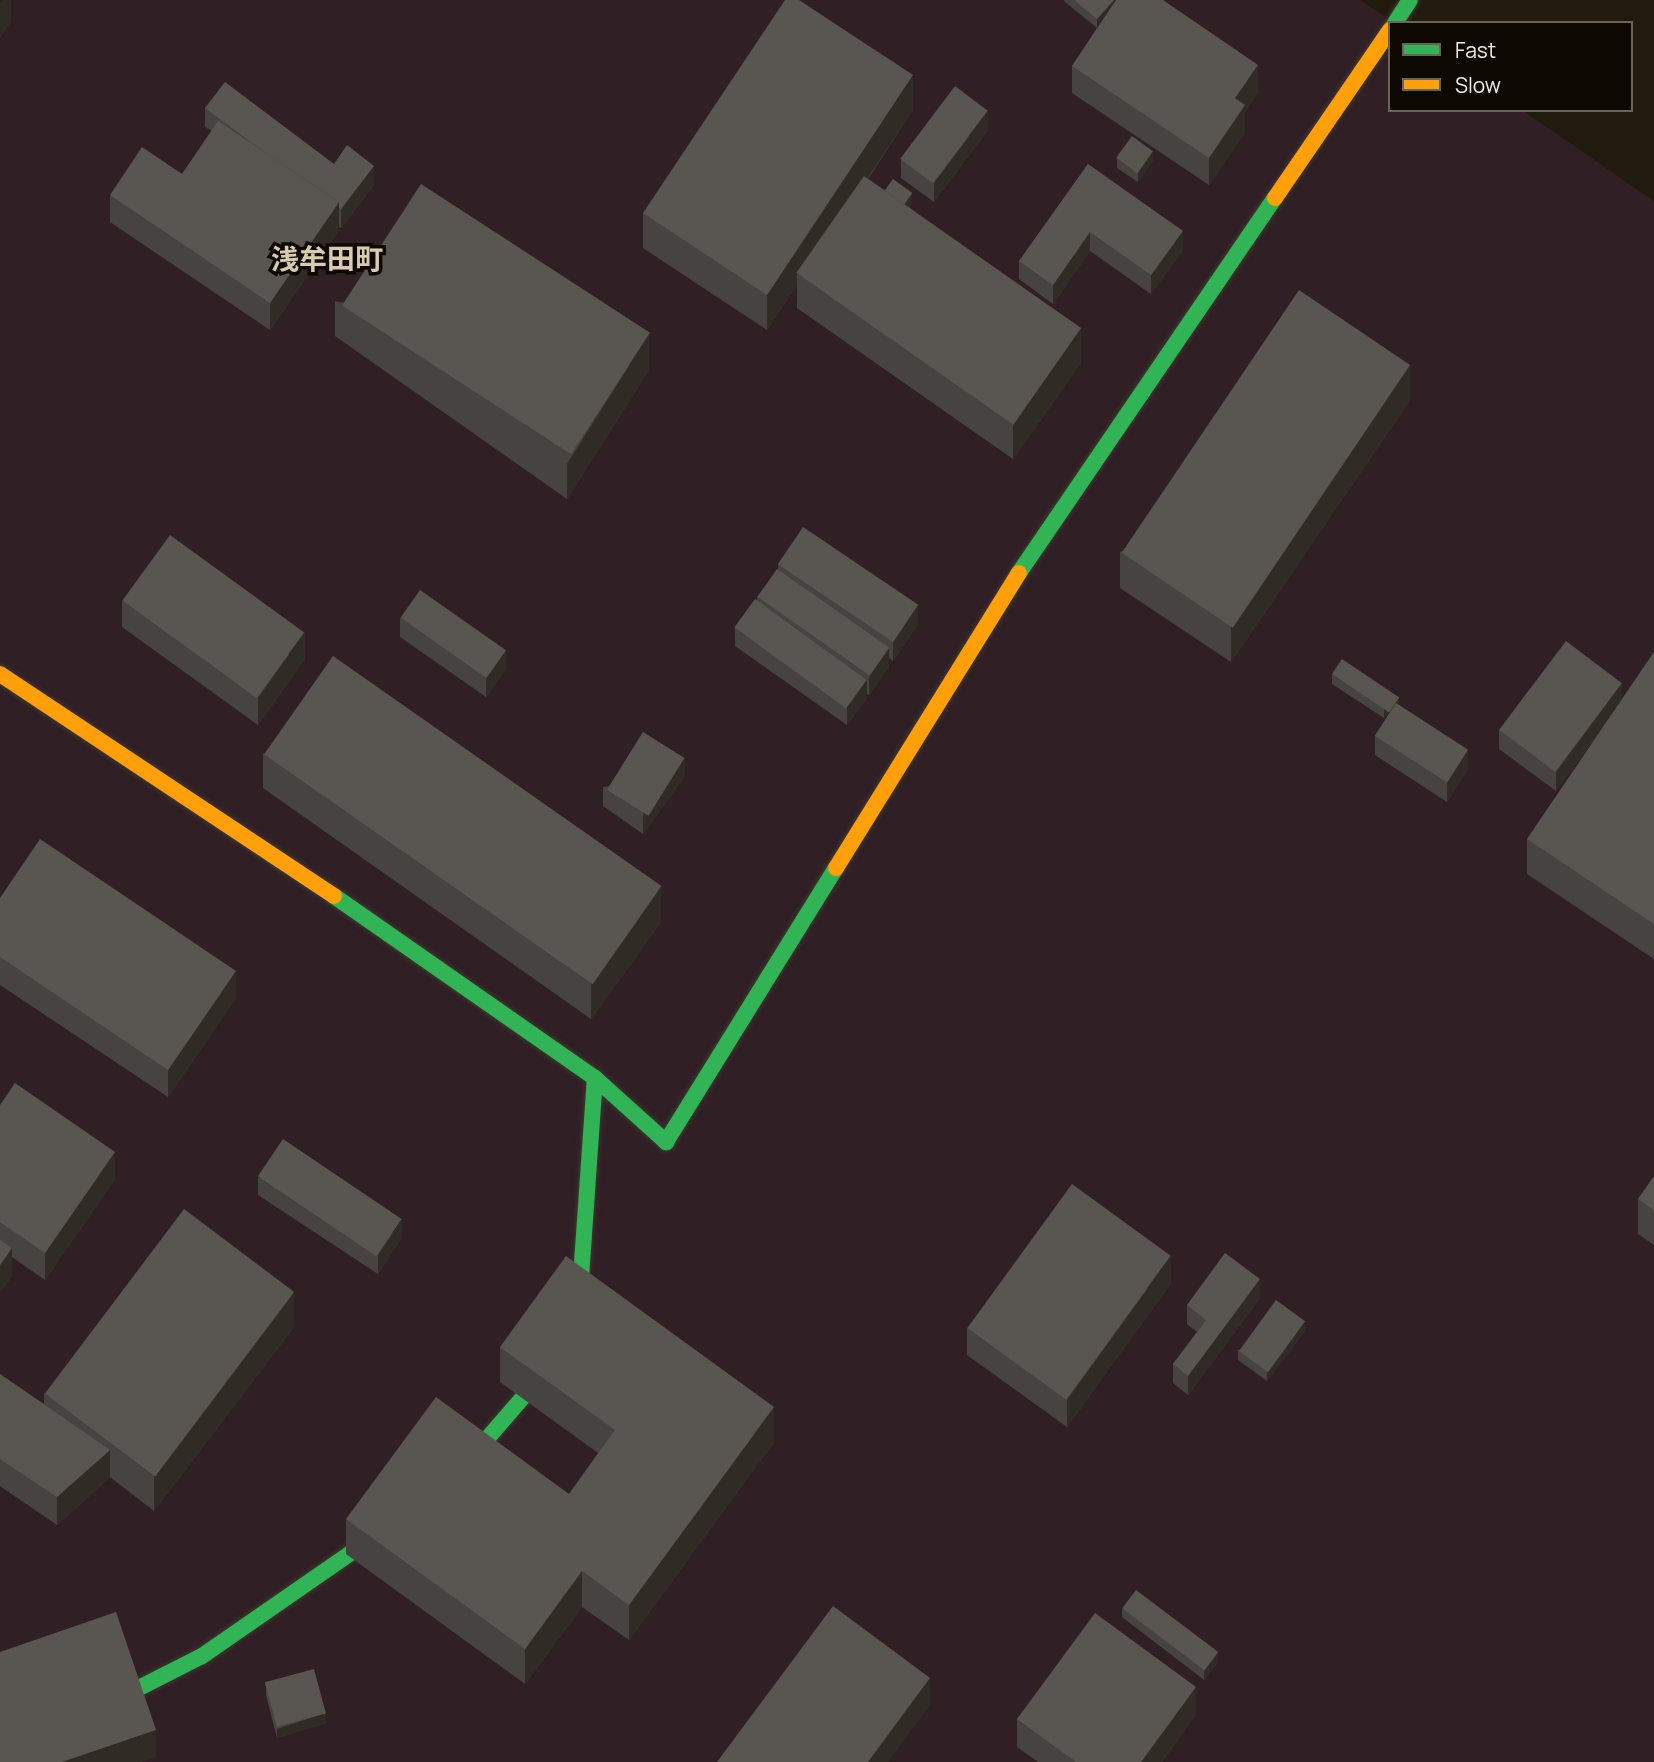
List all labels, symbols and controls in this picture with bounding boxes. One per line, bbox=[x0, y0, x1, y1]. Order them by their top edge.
legend bbox=[1388, 21, 1633, 112]
text: Fast bbox=[1455, 36, 1496, 64]
text: Slow bbox=[1455, 71, 1501, 99]
district label: 浅牟田町 bbox=[271, 241, 383, 275]

